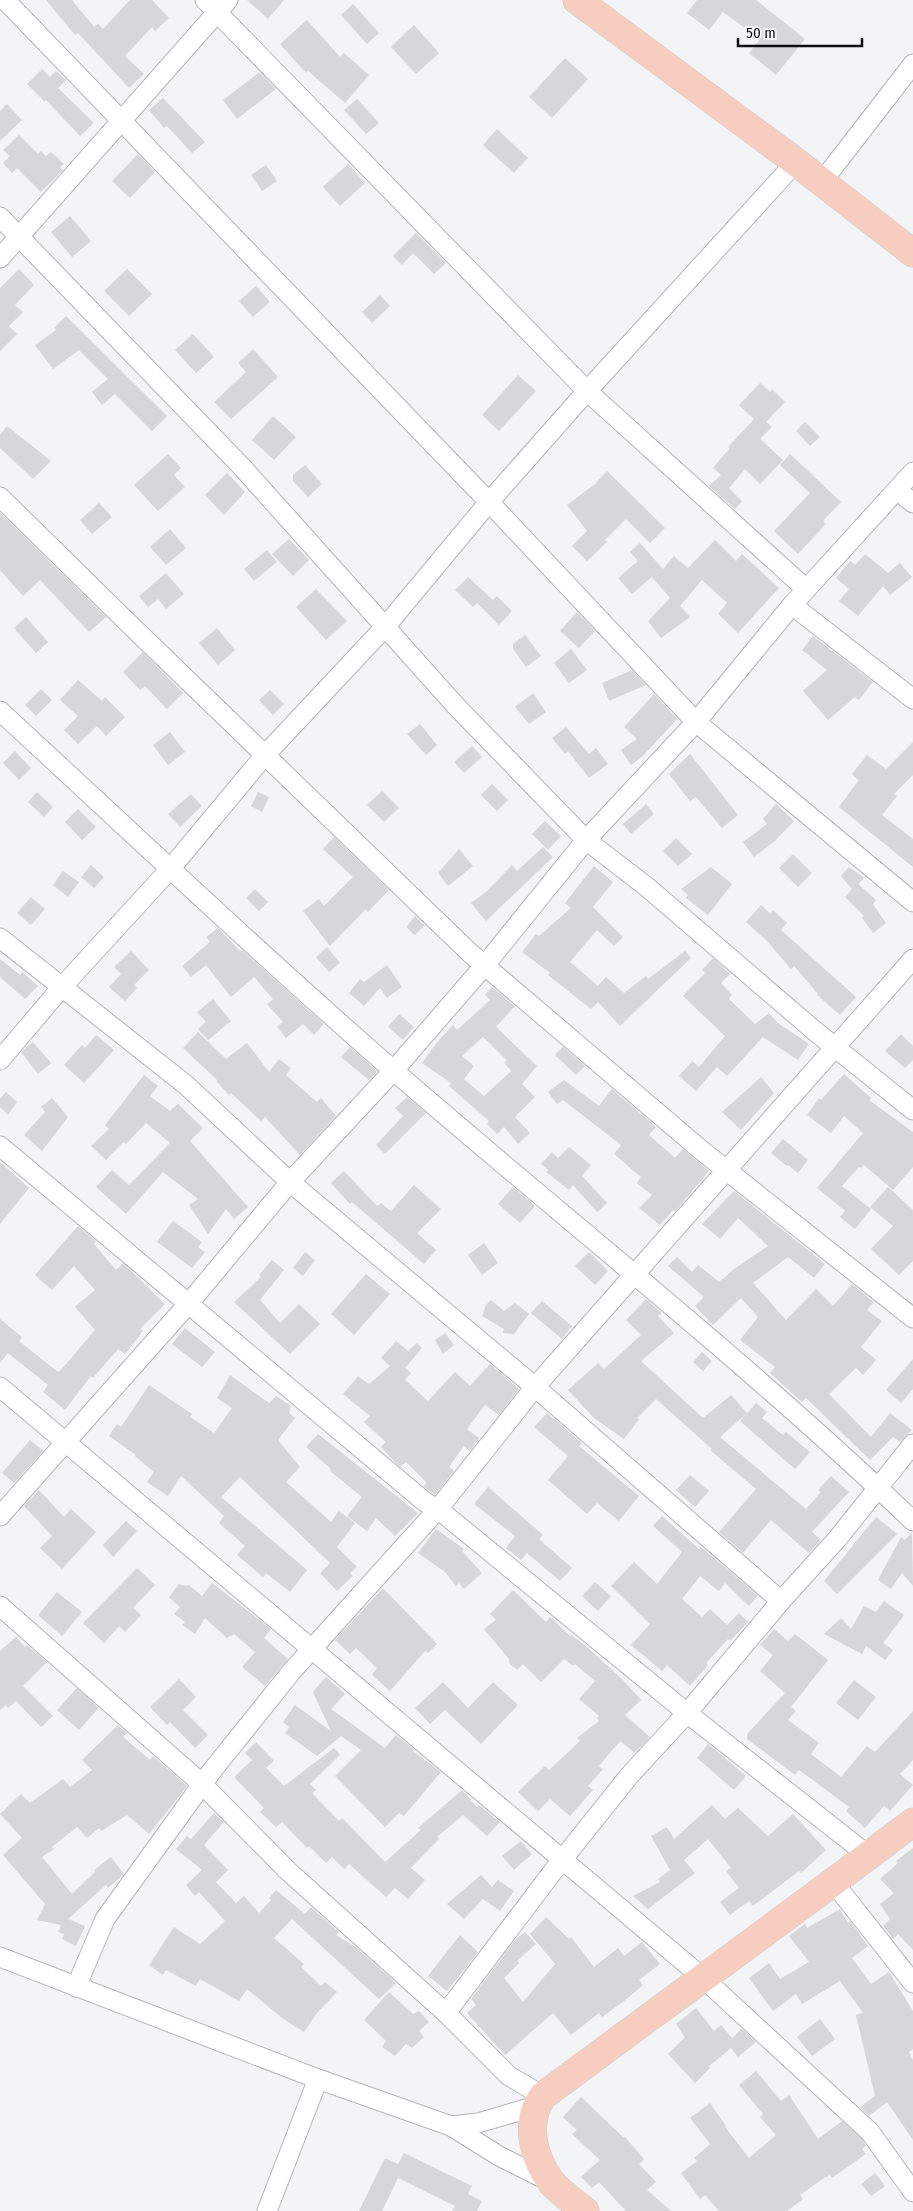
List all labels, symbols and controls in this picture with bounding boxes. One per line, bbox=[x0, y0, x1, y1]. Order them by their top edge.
scale bar bbox=[738, 15, 862, 47]
text: 50 m bbox=[746, 24, 776, 42]

